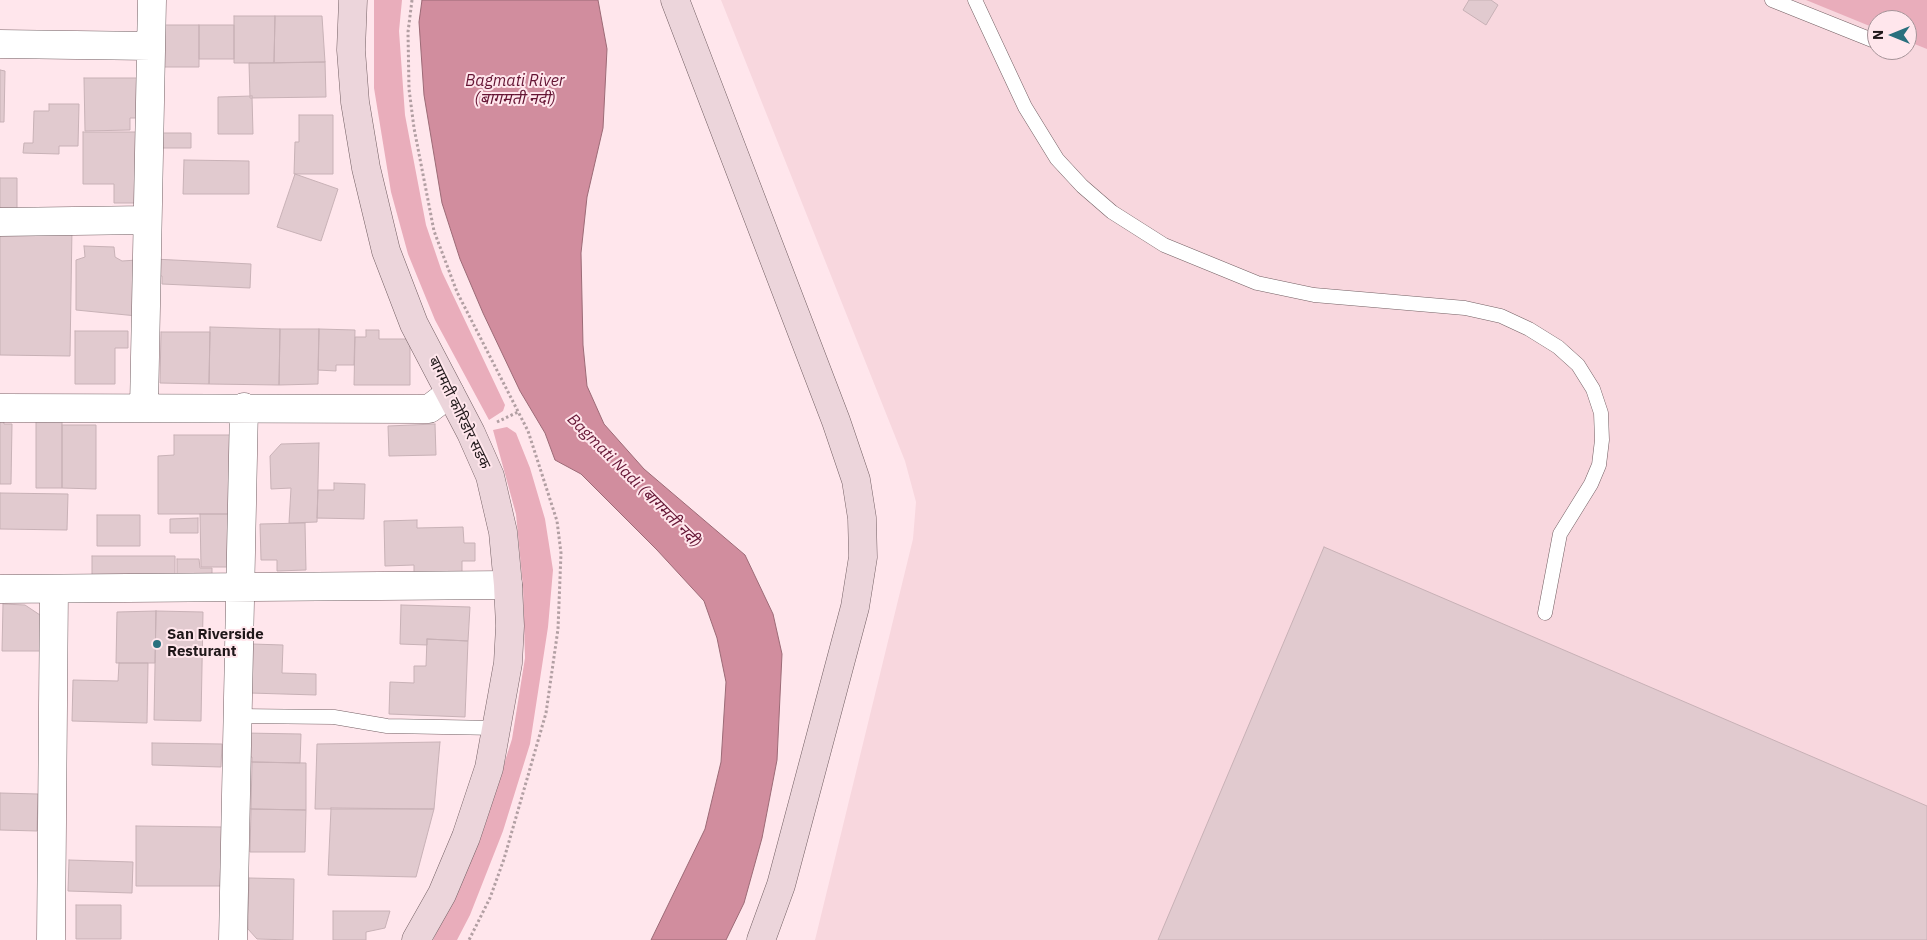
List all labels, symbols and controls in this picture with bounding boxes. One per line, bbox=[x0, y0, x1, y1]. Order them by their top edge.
north arrow bbox=[1867, 10, 1917, 60]
text: N bbox=[1869, 30, 1887, 40]
water label: Bagmati River (बागमती नदी) bbox=[465, 71, 565, 109]
street label: बागमती कोरिडोर सडक bbox=[424, 354, 494, 472]
water label: Bagmati Nadi (बागमती नदी) bbox=[563, 410, 705, 552]
place label: San Riverside Resturant bbox=[167, 626, 264, 661]
marker: San Riverside Resturant bbox=[151, 638, 163, 650]

